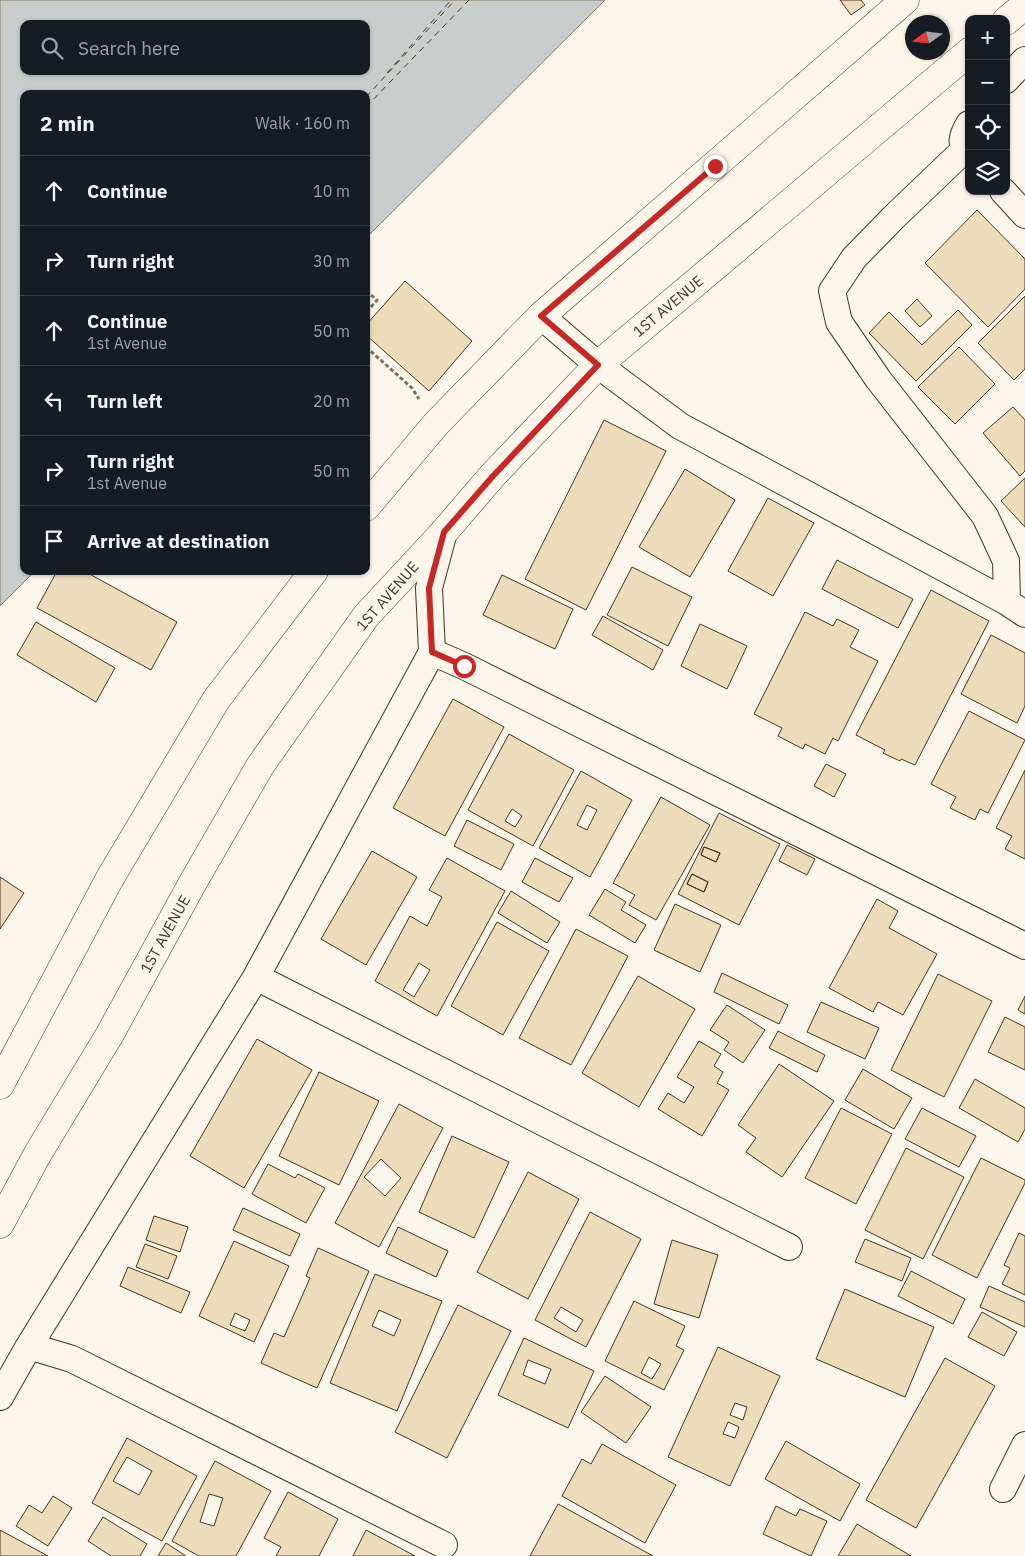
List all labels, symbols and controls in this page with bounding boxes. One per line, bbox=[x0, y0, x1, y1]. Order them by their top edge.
north arrow bbox=[905, 15, 950, 60]
map controls bbox=[965, 15, 1010, 195]
button: + bbox=[965, 15, 1010, 60]
search box bbox=[20, 20, 370, 75]
icon: search bbox=[38, 34, 66, 62]
text: Search here bbox=[78, 36, 180, 60]
button: − bbox=[965, 60, 1010, 105]
button: locate bbox=[965, 105, 1010, 150]
text: 2 min bbox=[40, 109, 95, 137]
text: Walk · 160 m bbox=[255, 113, 350, 133]
button: layers bbox=[965, 150, 1010, 195]
route end bbox=[704, 155, 727, 178]
icon: ahead bbox=[40, 177, 68, 205]
text: Continue bbox=[87, 179, 167, 203]
text: 10 m bbox=[313, 181, 350, 201]
icon: right bbox=[40, 247, 68, 275]
text: Turn right bbox=[87, 249, 174, 273]
text: 30 m bbox=[313, 251, 350, 271]
street label: 1ST AVENUE bbox=[629, 271, 707, 341]
text: Continue bbox=[87, 309, 167, 333]
icon: ahead bbox=[40, 317, 68, 345]
text: 50 m bbox=[313, 321, 350, 341]
text: 1st Avenue bbox=[87, 333, 167, 353]
icon: left bbox=[40, 387, 68, 415]
text: Turn left bbox=[87, 389, 163, 413]
text: 20 m bbox=[313, 391, 350, 411]
text: Turn right bbox=[87, 449, 174, 473]
icon: right bbox=[40, 457, 68, 485]
text: 50 m bbox=[313, 461, 350, 481]
text: 1st Avenue bbox=[87, 473, 167, 493]
icon: arrive bbox=[40, 527, 68, 555]
text: Arrive at destination bbox=[87, 529, 270, 553]
street label: 1ST AVENUE bbox=[352, 557, 422, 635]
route start bbox=[453, 655, 476, 678]
street label: 1ST AVENUE bbox=[136, 892, 194, 976]

